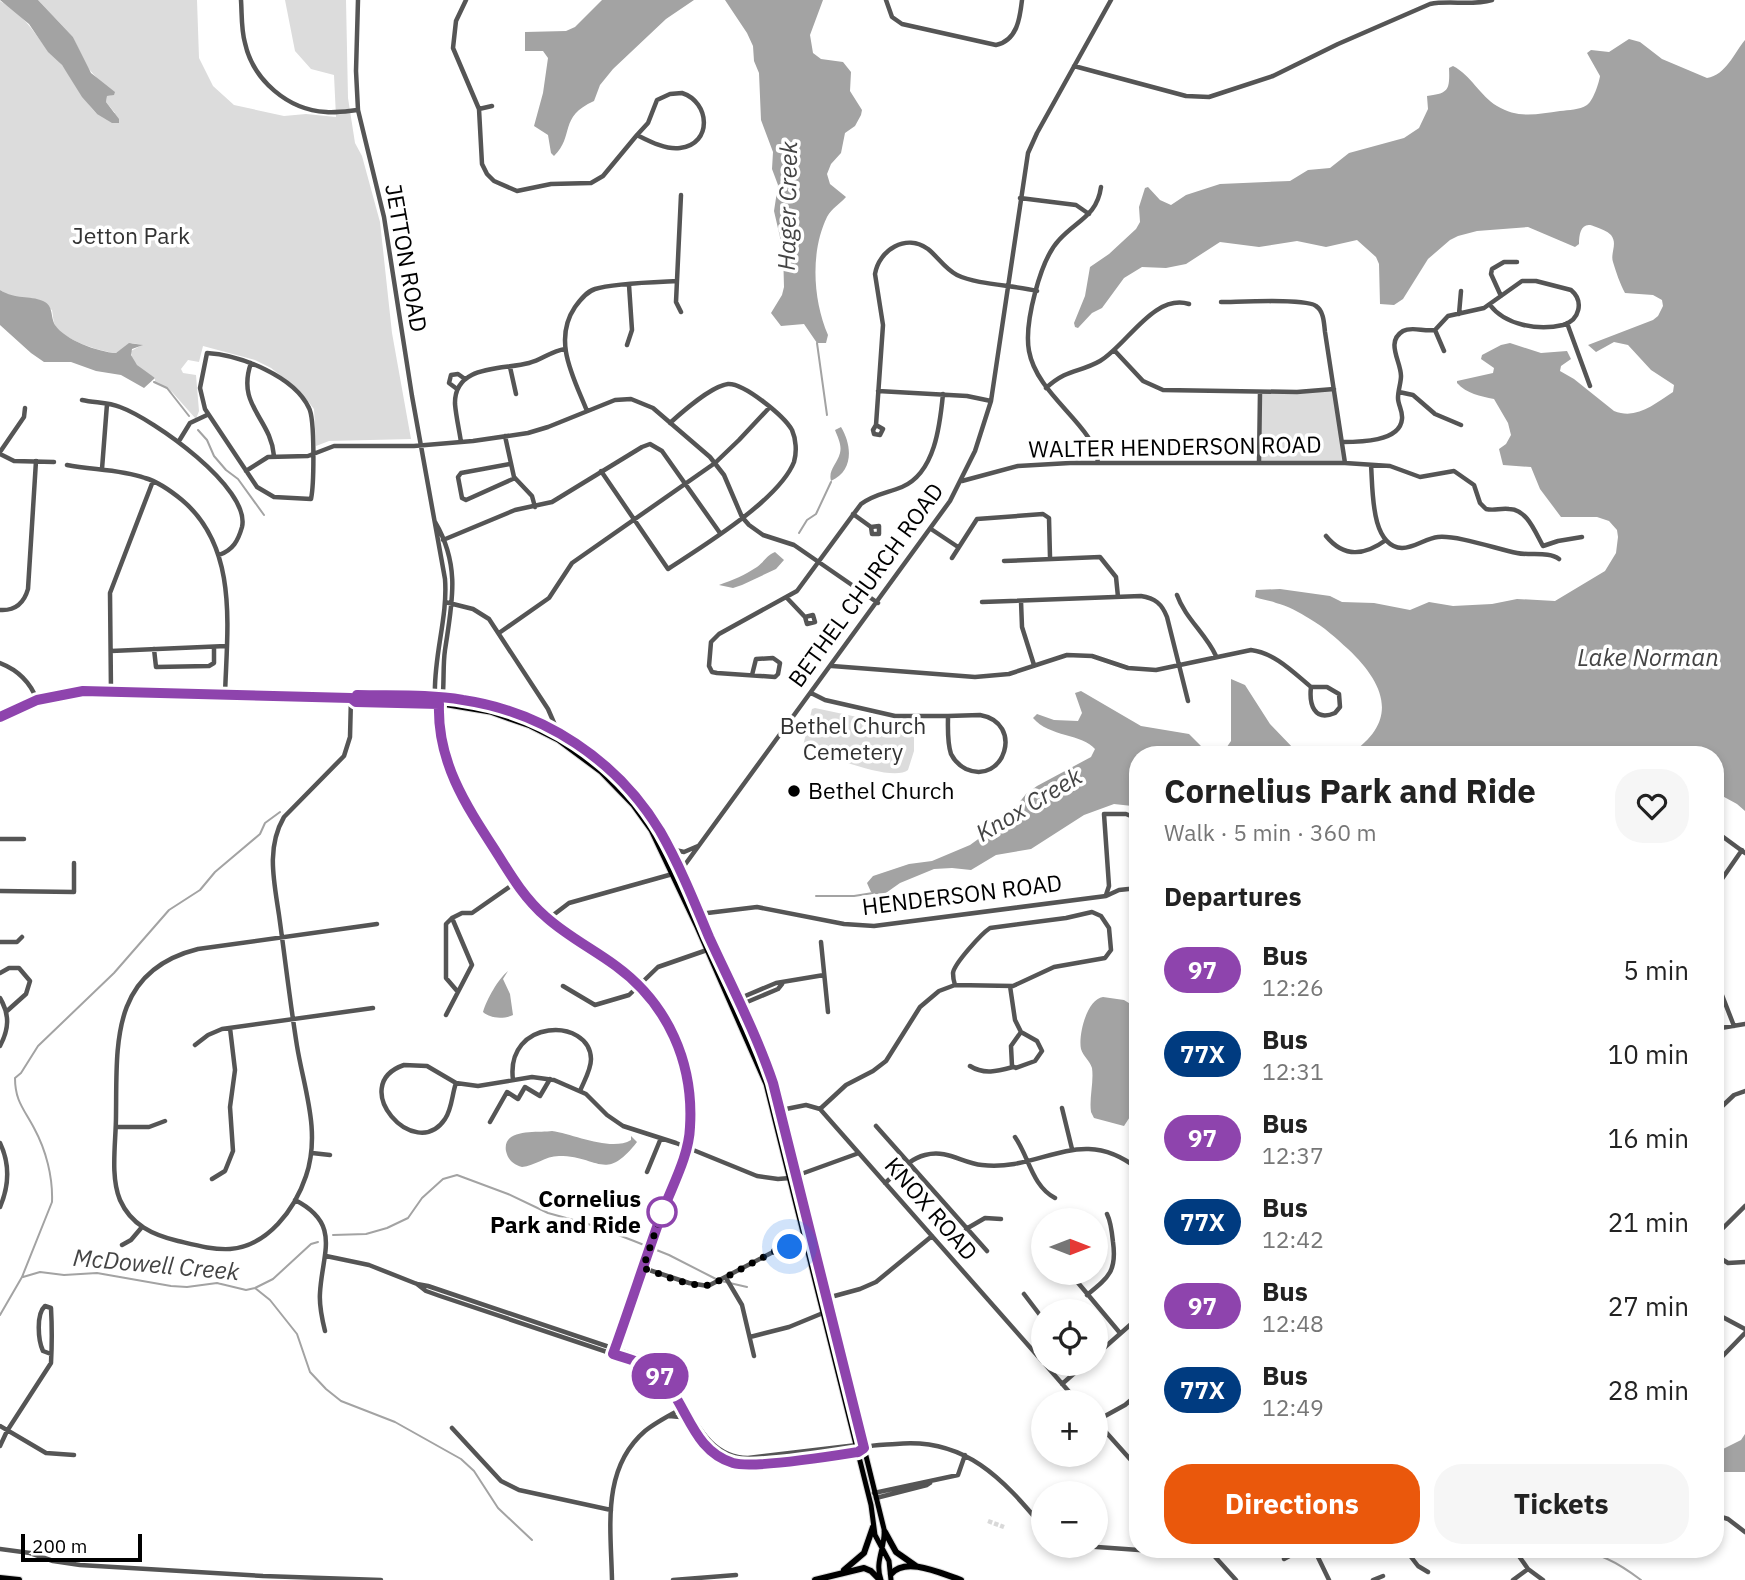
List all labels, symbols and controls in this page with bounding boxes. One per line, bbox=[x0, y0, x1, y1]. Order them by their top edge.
water label: Hager Creek bbox=[770, 141, 804, 271]
street label: JETTON ROAD bbox=[379, 181, 435, 334]
park label: Jetton Park bbox=[72, 220, 190, 250]
street label: WALTER HENDERSON ROAD bbox=[1028, 428, 1322, 464]
street label: BETHEL CHURCH ROAD bbox=[781, 476, 949, 693]
water label: Lake Norman bbox=[1577, 641, 1719, 673]
park label: Bethel Church Cemetery bbox=[780, 710, 926, 766]
water label: Knox Creek bbox=[969, 760, 1088, 848]
text: Cornelius Park and Ride bbox=[1164, 769, 1536, 812]
button: heart bbox=[1615, 769, 1689, 843]
place label: Bethel Church bbox=[808, 775, 954, 805]
marker: Bethel Church bbox=[786, 783, 802, 799]
text: Walk · 5 min · 360 m bbox=[1164, 817, 1377, 847]
street label: HENDERSON ROAD bbox=[860, 867, 1064, 921]
text: Departures bbox=[1164, 879, 1302, 913]
text: Bus bbox=[1262, 938, 1308, 972]
text: 5 min bbox=[1623, 953, 1689, 987]
text: 97 bbox=[1188, 954, 1217, 986]
text: 12:26 bbox=[1262, 972, 1324, 1002]
text: Bus bbox=[1262, 1022, 1308, 1056]
text: 10 min bbox=[1608, 1037, 1689, 1071]
text: 77X bbox=[1180, 1038, 1225, 1070]
text: 12:31 bbox=[1262, 1056, 1324, 1086]
text: Bus bbox=[1262, 1106, 1308, 1140]
text: 16 min bbox=[1608, 1121, 1689, 1155]
text: 97 bbox=[1188, 1122, 1217, 1154]
text: 12:37 bbox=[1262, 1140, 1324, 1170]
street label: KNOX ROAD bbox=[879, 1151, 985, 1266]
place label: Cornelius Park and Ride bbox=[490, 1183, 641, 1239]
text: Bus bbox=[1262, 1190, 1308, 1224]
marker: Cornelius Park and Ride bbox=[647, 1197, 677, 1227]
text: 21 min bbox=[1608, 1205, 1689, 1239]
text: 77X bbox=[1180, 1206, 1225, 1238]
north arrow bbox=[1031, 1208, 1108, 1284]
map controls bbox=[1031, 1208, 1108, 1558]
text: 12:42 bbox=[1262, 1224, 1324, 1254]
your location bbox=[772, 1229, 807, 1264]
water label: McDowell Creek bbox=[72, 1241, 241, 1287]
text: Bus bbox=[1262, 1274, 1308, 1308]
text: 27 min bbox=[1608, 1289, 1689, 1323]
text: 97 bbox=[1188, 1290, 1217, 1322]
button: locate bbox=[1031, 1299, 1108, 1376]
text: 12:48 bbox=[1262, 1308, 1324, 1338]
line badge: 97 bbox=[628, 1353, 692, 1399]
text: Bus bbox=[1262, 1358, 1308, 1392]
text: 97 bbox=[646, 1360, 674, 1392]
text: 28 min bbox=[1608, 1373, 1689, 1407]
text: 77X bbox=[1180, 1374, 1225, 1406]
button: + bbox=[1031, 1390, 1108, 1467]
text: 12:49 bbox=[1262, 1392, 1324, 1422]
button: Directions bbox=[1164, 1464, 1420, 1544]
button: Tickets bbox=[1434, 1464, 1689, 1544]
button: − bbox=[1031, 1481, 1108, 1558]
scale bar bbox=[21, 1531, 142, 1563]
text: 200 m bbox=[32, 1534, 87, 1558]

